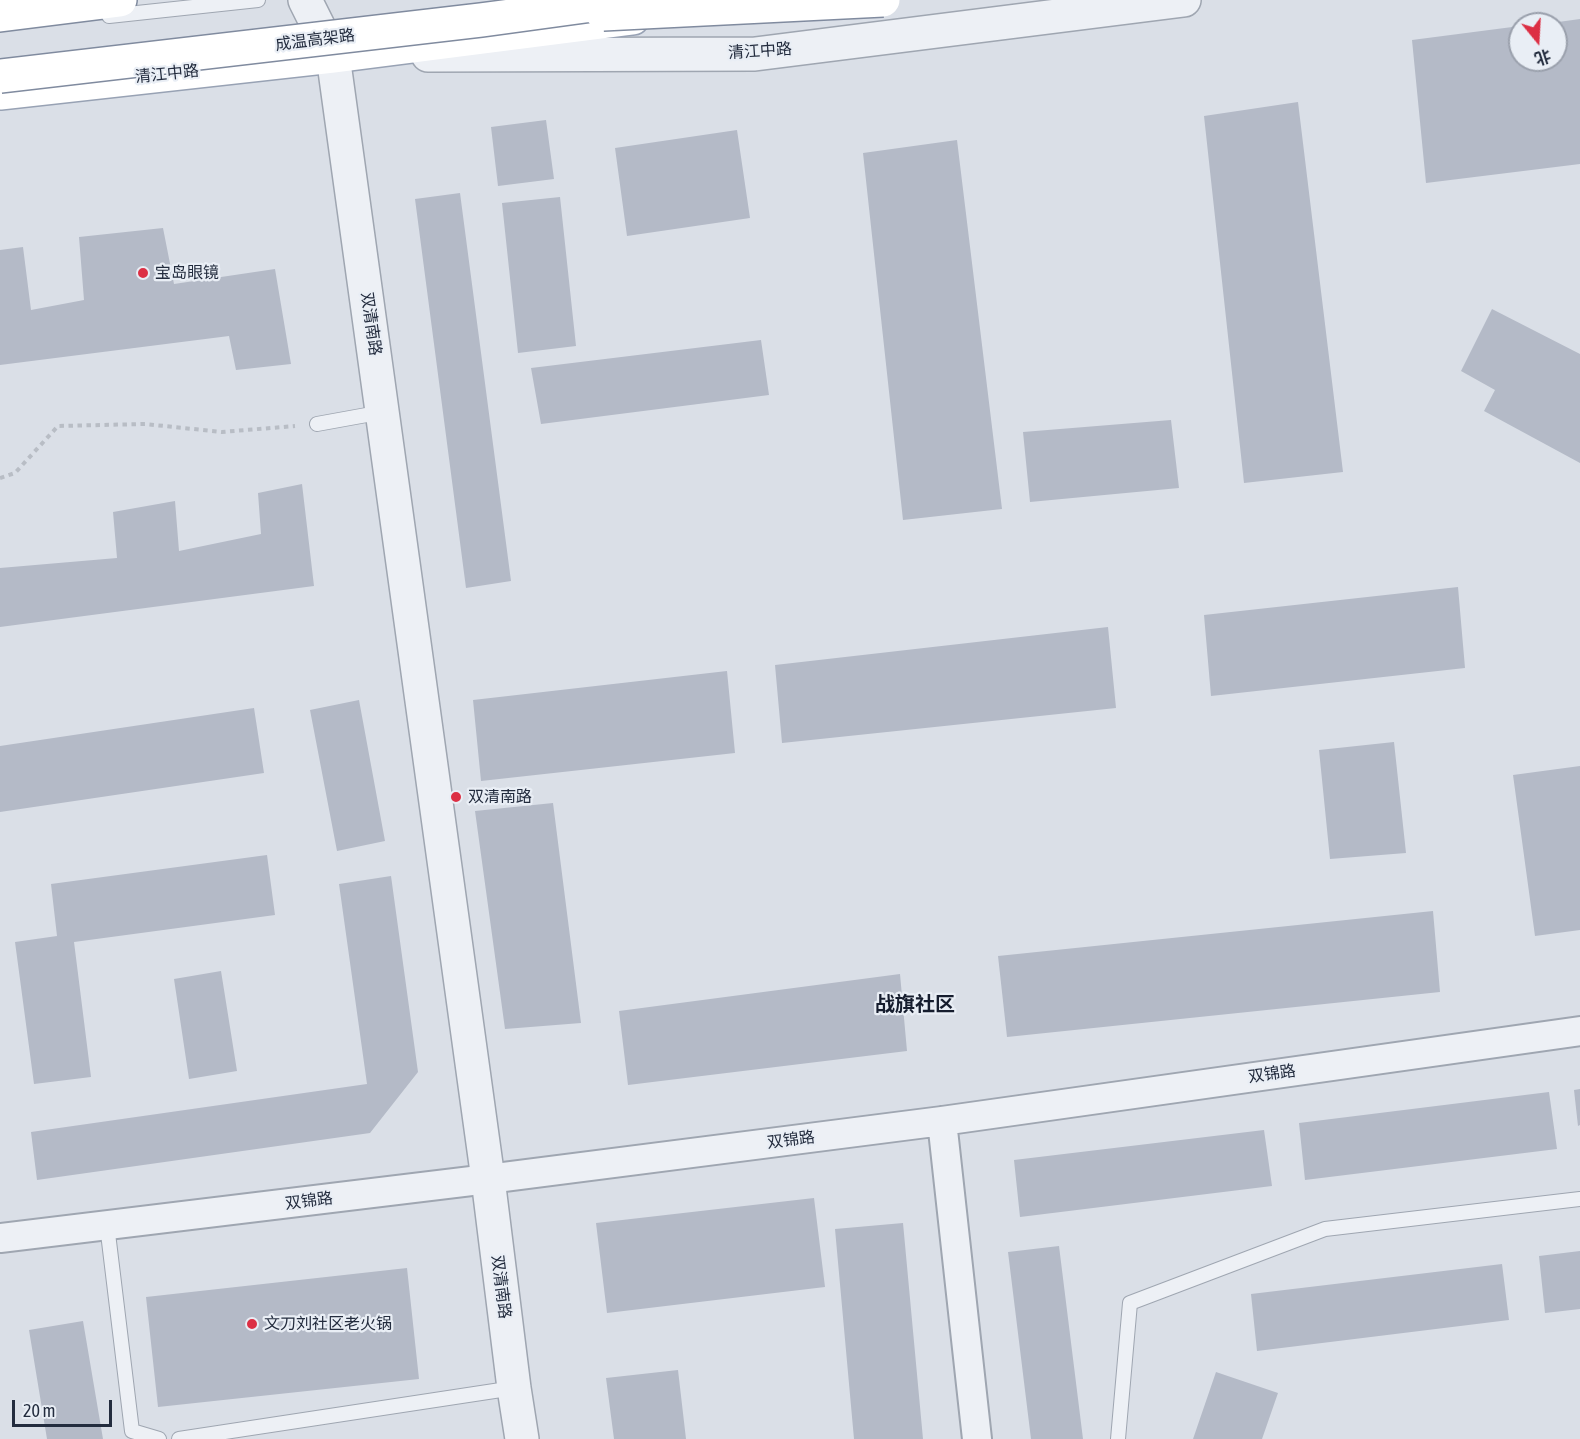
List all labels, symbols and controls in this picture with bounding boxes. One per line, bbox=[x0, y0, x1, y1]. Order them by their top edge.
north arrow bbox=[1508, 12, 1568, 72]
street label: 成温高架路 bbox=[274, 26, 356, 54]
street label: 清江中路 bbox=[727, 39, 793, 63]
text: 北 bbox=[1533, 46, 1553, 68]
street label: 清江中路 bbox=[134, 61, 200, 87]
place label: 宝岛眼镜 bbox=[155, 263, 219, 283]
marker: 宝岛眼镜 bbox=[136, 266, 150, 280]
street label: 双清南路 bbox=[357, 291, 385, 357]
place label: 双清南路 bbox=[468, 787, 532, 807]
marker: 双清南路 bbox=[449, 790, 463, 804]
district label: 战旗社区 bbox=[875, 993, 955, 1017]
street label: 双锦路 bbox=[1247, 1061, 1297, 1087]
street label: 双锦路 bbox=[766, 1128, 816, 1152]
street label: 双锦路 bbox=[284, 1189, 334, 1213]
street label: 双清南路 bbox=[488, 1254, 514, 1320]
place label: 文刀刘社区老火锅 bbox=[264, 1314, 392, 1334]
marker: 文刀刘社区老火锅 bbox=[245, 1317, 259, 1331]
scale bar bbox=[15, 1388, 116, 1426]
text: 20 m bbox=[23, 1400, 55, 1421]

